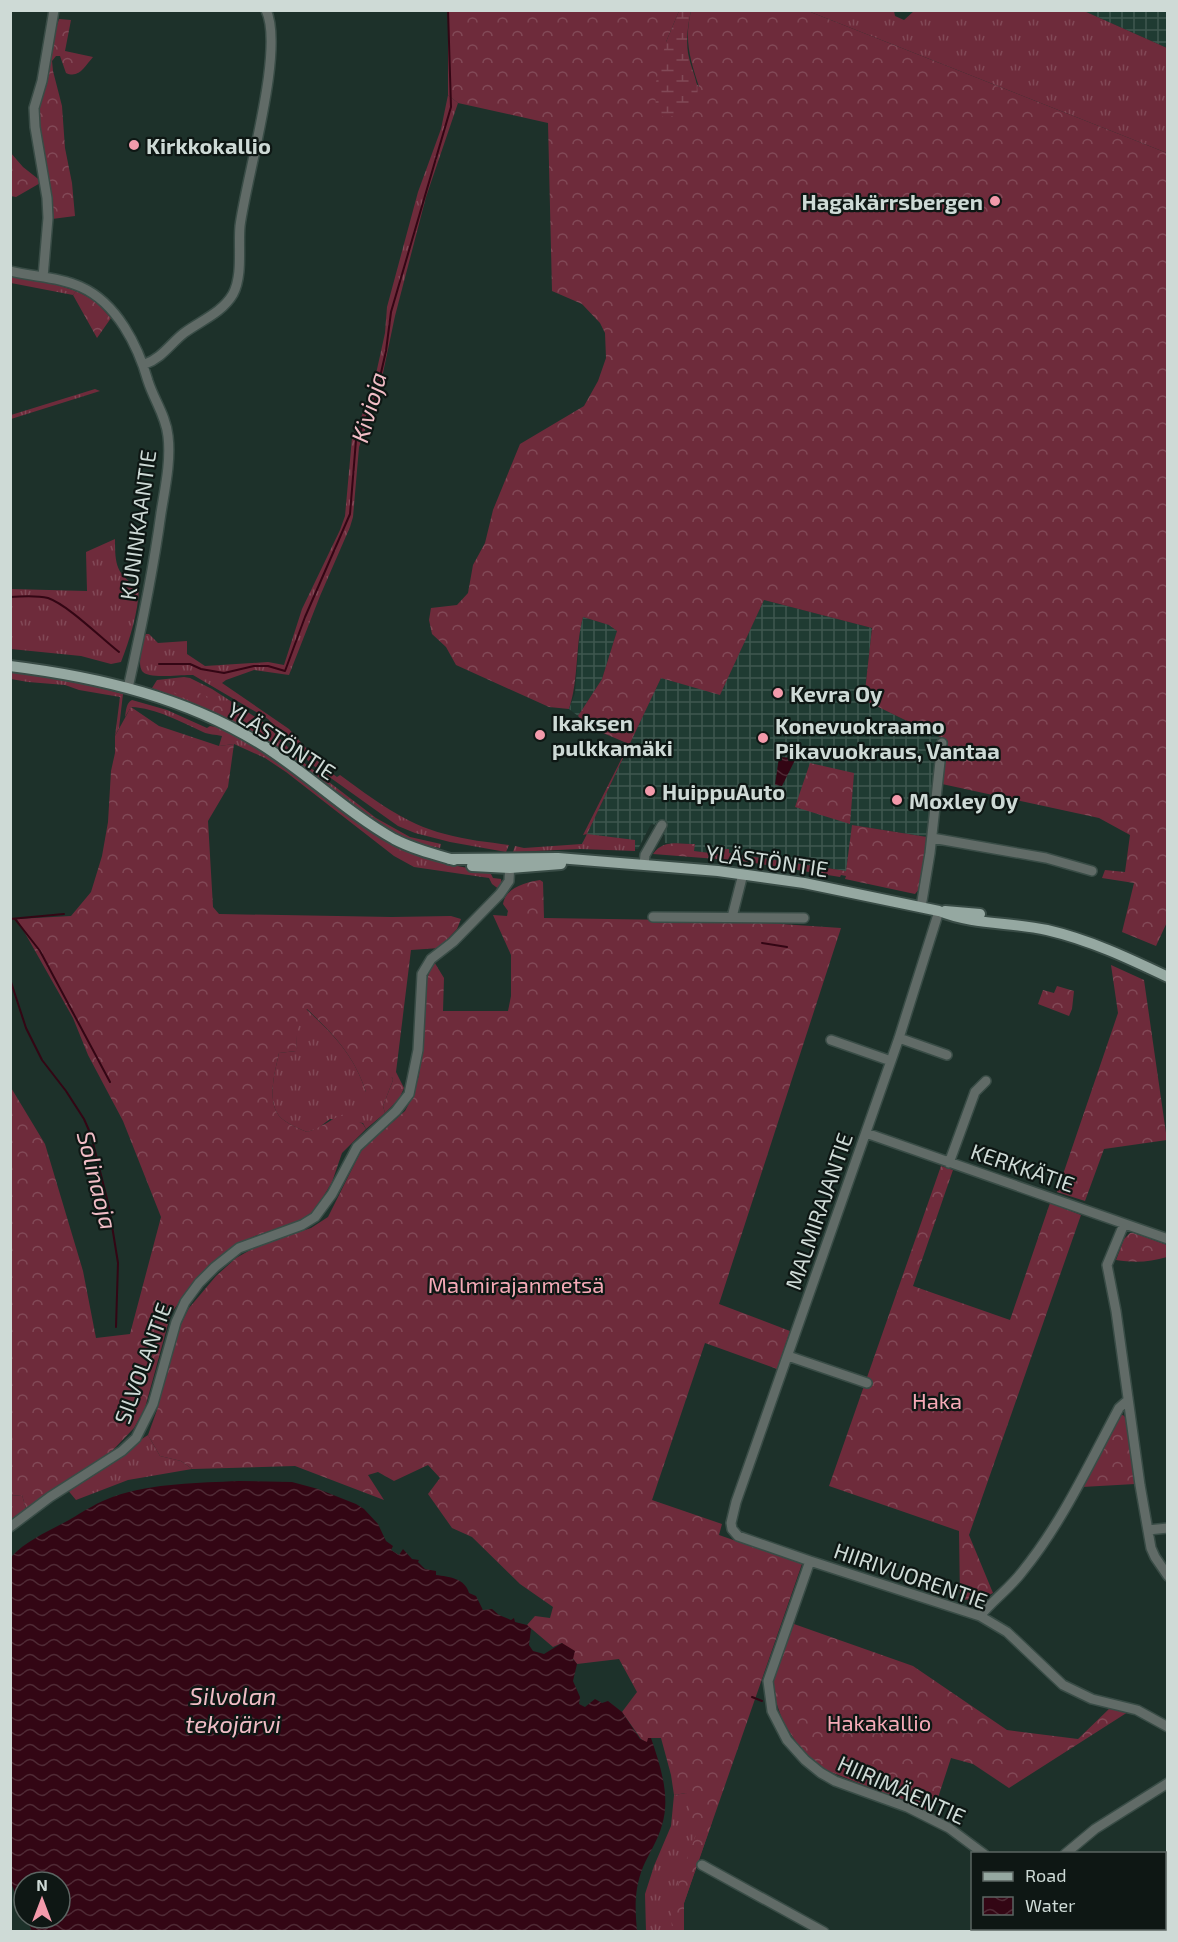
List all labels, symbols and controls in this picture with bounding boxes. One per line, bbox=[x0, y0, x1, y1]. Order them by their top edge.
place label: Kirkkokallio bbox=[146, 132, 271, 158]
marker: Kirkkokallio bbox=[127, 138, 141, 152]
place label: Hagakärrsbergen bbox=[802, 188, 983, 214]
marker: Hagakärrsbergen bbox=[988, 194, 1002, 208]
water label: Kivioja bbox=[344, 368, 392, 446]
street label: KUNINKAANTIE bbox=[114, 448, 160, 602]
place label: Kevra Oy bbox=[790, 680, 883, 707]
marker: Kevra Oy bbox=[771, 686, 785, 700]
street label: YLÄSTÖNTIE bbox=[223, 695, 341, 785]
place label: Ikaksen pulkkamäki bbox=[552, 709, 673, 760]
place label: Konevuokraamo Pikavuokraus, Vantaa bbox=[775, 712, 1000, 763]
marker: Ikaksen pulkkamäki bbox=[533, 728, 547, 742]
marker: Konevuokraamo Pikavuokraus, Vantaa bbox=[756, 731, 770, 745]
place label: HuippuAuto bbox=[662, 778, 785, 804]
marker: HuippuAuto bbox=[643, 784, 657, 798]
place label: Moxley Oy bbox=[909, 787, 1019, 814]
marker: Moxley Oy bbox=[890, 793, 904, 807]
street label: YLÄSTÖNTIE bbox=[704, 839, 830, 881]
water label: Solinaoja bbox=[72, 1128, 124, 1232]
street label: MALMIRAJANTIE bbox=[779, 1129, 857, 1293]
street label: KERKKÄTIE bbox=[968, 1137, 1078, 1197]
park label: Malmirajanmetsä bbox=[428, 1271, 604, 1298]
street label: SILVOLANTIE bbox=[108, 1299, 176, 1427]
park label: Haka bbox=[912, 1387, 962, 1413]
street label: HIIRIVUORENTIE bbox=[831, 1537, 991, 1613]
water label: Silvolan tekojärvi bbox=[185, 1681, 281, 1738]
park label: Hakakallio bbox=[827, 1709, 931, 1735]
street label: HIIRIMÄENTIE bbox=[834, 1749, 970, 1829]
legend bbox=[971, 1852, 1166, 1930]
text: Road bbox=[1025, 1864, 1066, 1886]
north arrow bbox=[12, 1870, 72, 1930]
text: N bbox=[36, 1875, 48, 1894]
text: Water bbox=[1025, 1894, 1075, 1916]

